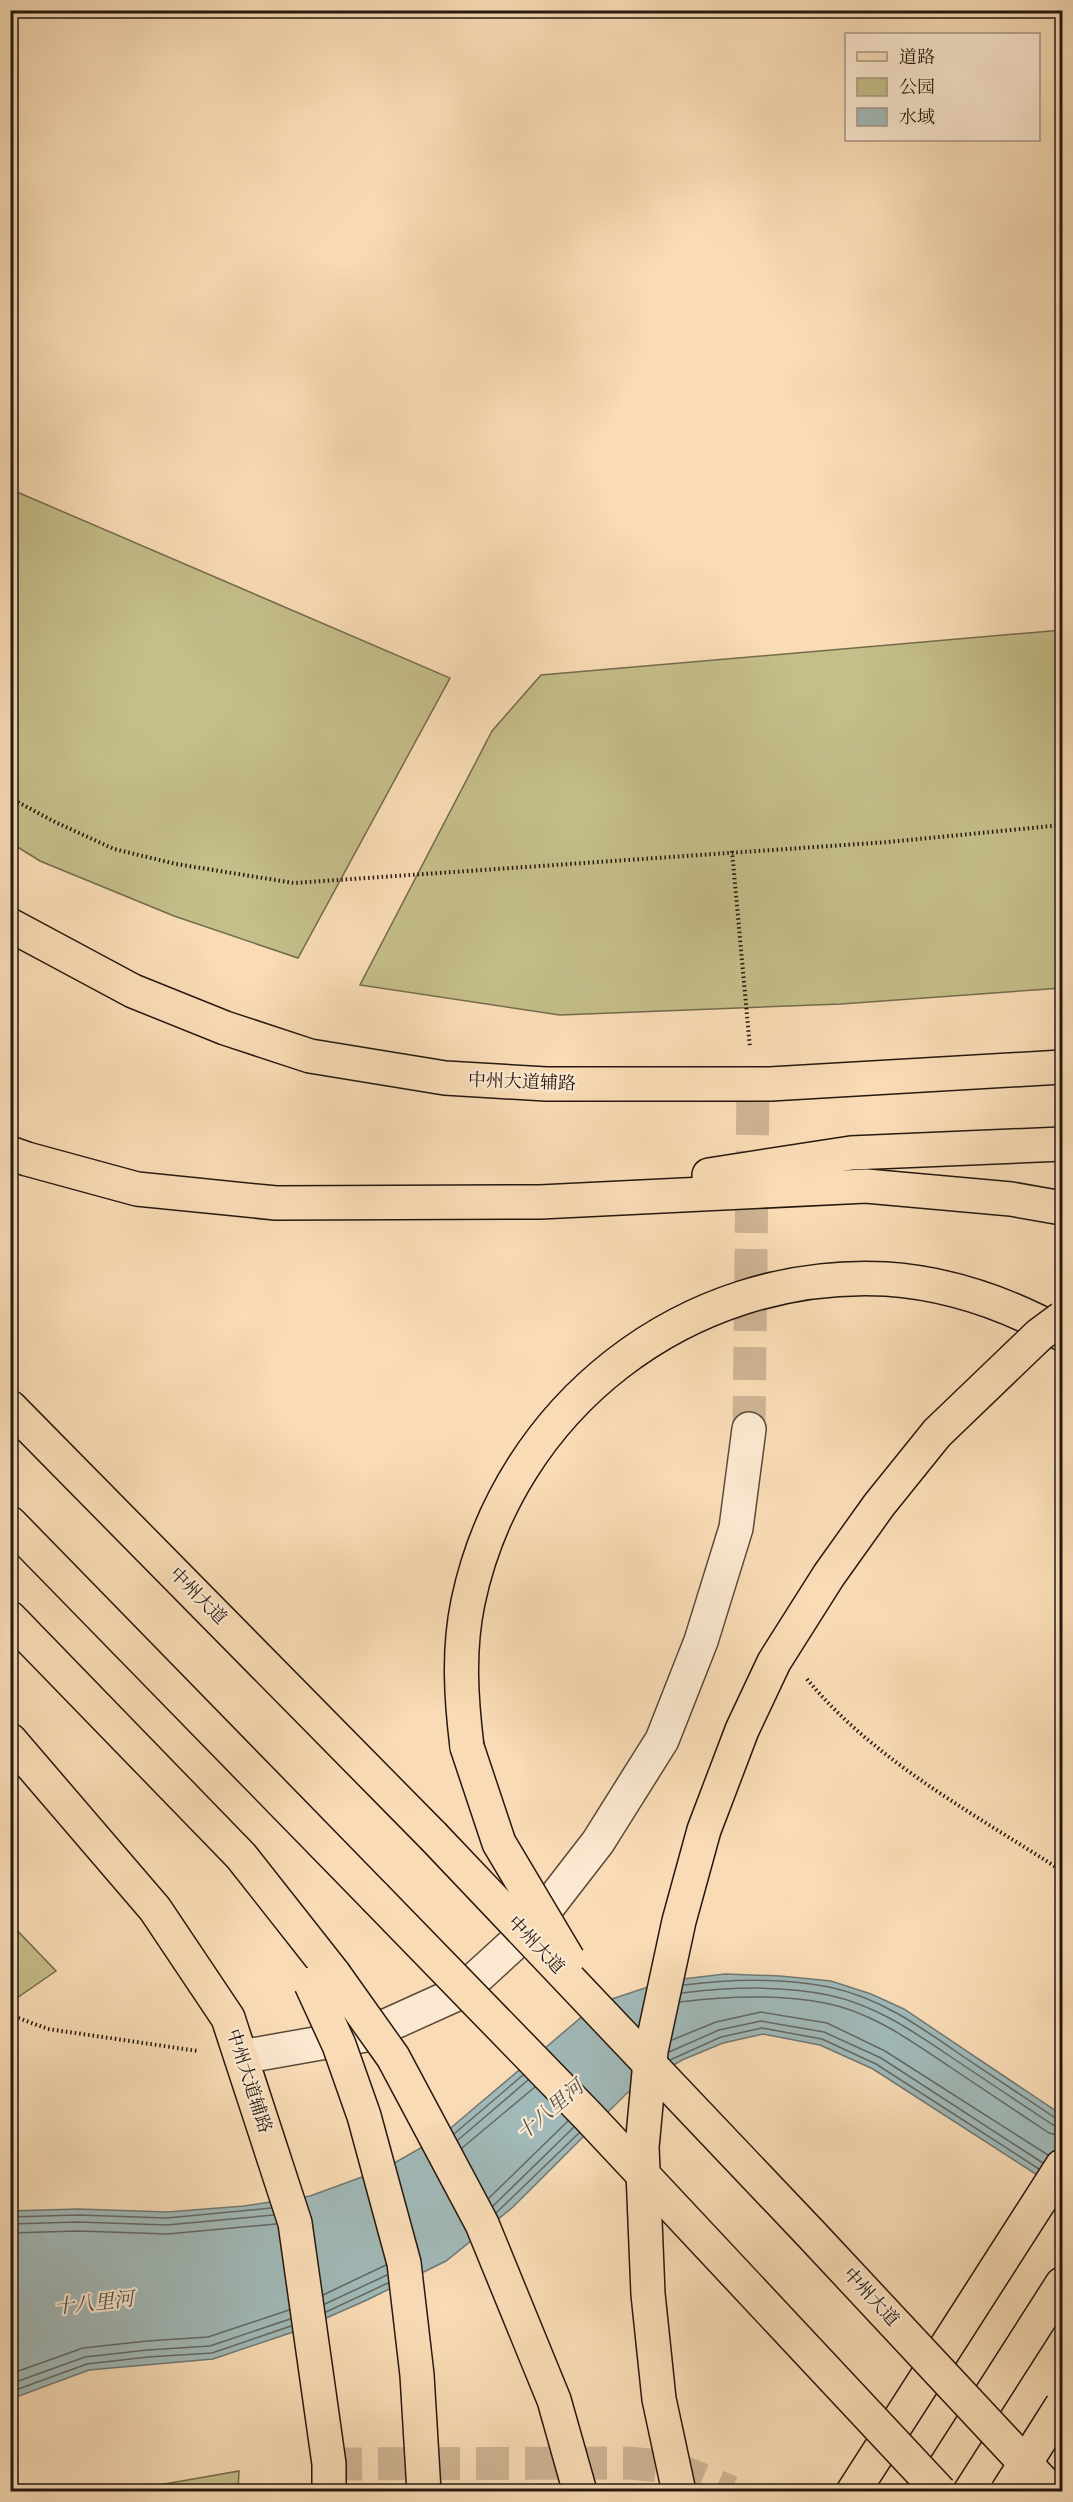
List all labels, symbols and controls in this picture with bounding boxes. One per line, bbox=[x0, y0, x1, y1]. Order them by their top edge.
legend bbox=[845, 33, 1040, 141]
text: 道路 bbox=[899, 47, 935, 68]
text: 公园 bbox=[899, 77, 935, 98]
text: 水域 bbox=[899, 107, 935, 128]
street label: 中州大道辅路 bbox=[468, 1070, 576, 1094]
street label: 中州大道 bbox=[165, 1563, 231, 1629]
street label: 中州大道 bbox=[503, 1912, 569, 1978]
street label: 中州大道辅路 bbox=[222, 2026, 276, 2136]
water label: 十八里河 bbox=[512, 2074, 590, 2145]
street label: 中州大道 bbox=[839, 2264, 903, 2330]
water label: 十八里河 bbox=[53, 2287, 138, 2319]

